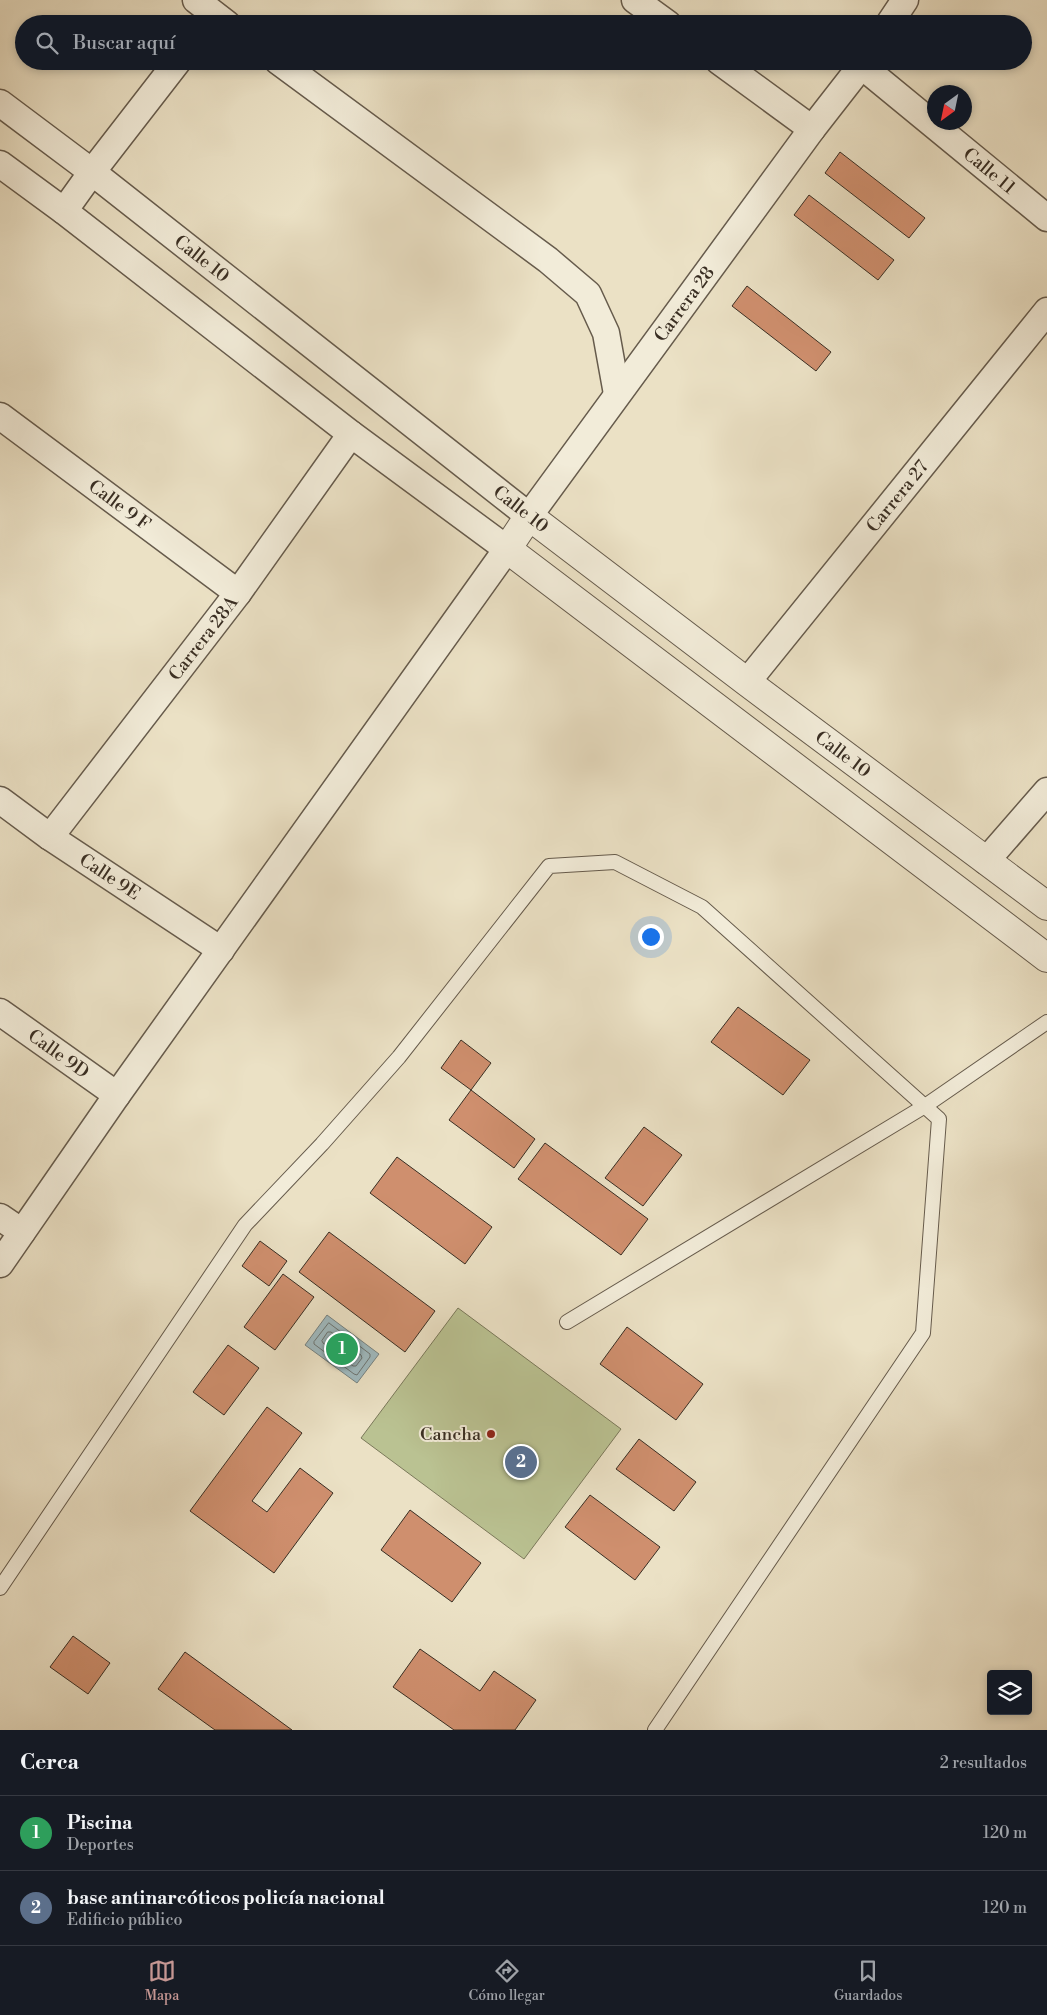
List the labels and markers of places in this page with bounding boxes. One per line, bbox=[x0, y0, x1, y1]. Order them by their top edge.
pin: 1 bbox=[326, 1330, 358, 1368]
place label: Cancha bbox=[420, 1423, 482, 1446]
marker: Cancha bbox=[485, 1428, 497, 1440]
pin: 2 bbox=[505, 1443, 537, 1481]

